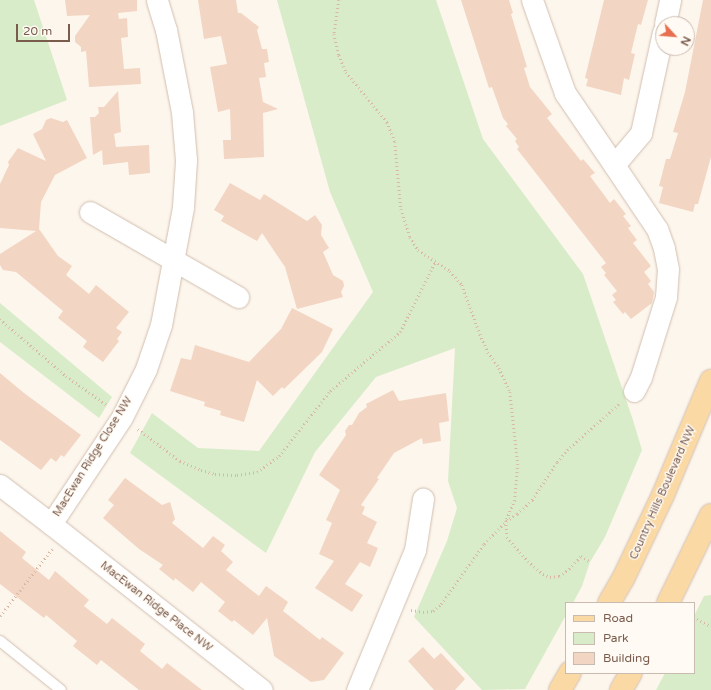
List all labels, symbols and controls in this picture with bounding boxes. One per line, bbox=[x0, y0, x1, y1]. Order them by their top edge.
scale bar bbox=[18, 16, 72, 42]
north arrow bbox=[655, 16, 695, 56]
text: 20 m bbox=[23, 24, 52, 38]
text: N bbox=[678, 34, 693, 48]
street label: MacEwan Ridge Close NW bbox=[51, 395, 135, 519]
street label: Country Hills Boulevard NW bbox=[628, 424, 698, 562]
street label: MacEwan Ridge Place NW bbox=[97, 559, 215, 655]
legend bbox=[565, 602, 695, 674]
text: Road bbox=[603, 611, 633, 625]
text: Park bbox=[603, 631, 629, 645]
text: Building bbox=[603, 651, 650, 665]

